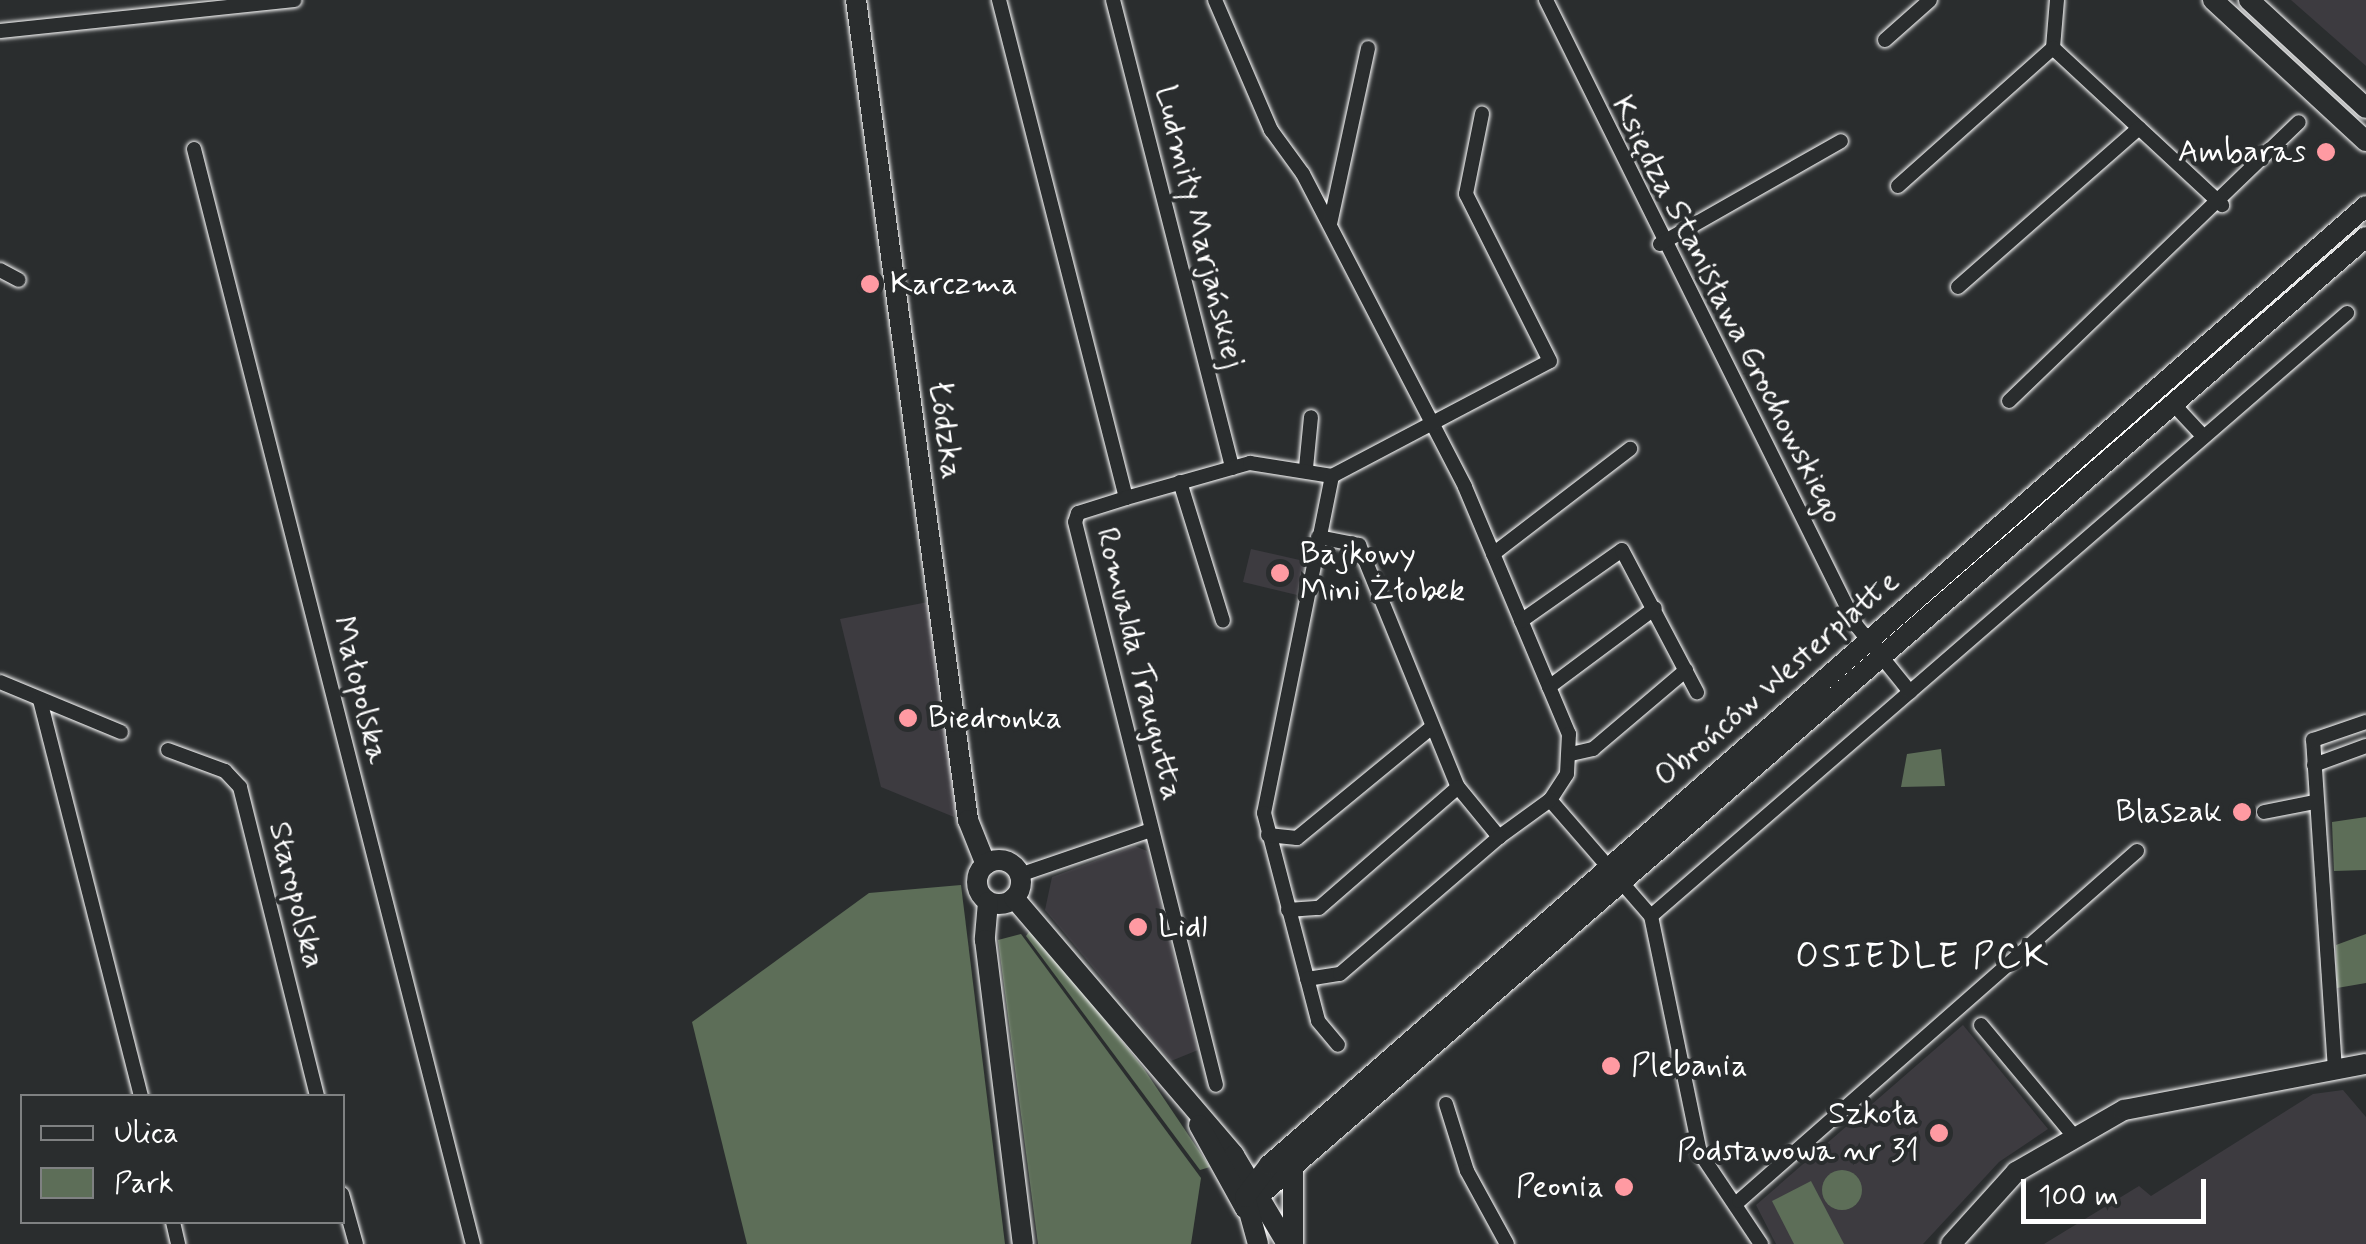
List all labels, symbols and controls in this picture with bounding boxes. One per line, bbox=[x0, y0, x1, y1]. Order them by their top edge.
street label: Ludmiły Marjańskiej bbox=[1146, 84, 1252, 370]
street label: Księdza Stanisława Grochowskiego bbox=[1602, 89, 1852, 531]
place label: Ambaras bbox=[2178, 133, 2306, 171]
marker: Ambaras bbox=[2315, 141, 2337, 163]
place label: Karczma bbox=[890, 265, 1018, 303]
marker: Karczma bbox=[859, 273, 881, 295]
street label: Łódzka bbox=[919, 378, 971, 482]
street label: Romualda Traugutta bbox=[1087, 525, 1191, 803]
place label: Bajkowy Mini Żłobek bbox=[1300, 536, 1465, 611]
street label: Obrońców Westerplatte bbox=[1646, 561, 1908, 797]
marker: Bajkowy Mini Żłobek bbox=[1269, 562, 1291, 584]
street label: Małopolska bbox=[323, 612, 397, 768]
place label: Biedronka bbox=[928, 699, 1062, 737]
marker: Biedronka bbox=[897, 707, 919, 729]
place label: Blaszak bbox=[2115, 793, 2222, 831]
marker: Blaszak bbox=[2231, 801, 2253, 823]
street label: Staropolska bbox=[259, 818, 333, 972]
place label: Lidl bbox=[1158, 908, 1207, 946]
marker: Lidl bbox=[1127, 916, 1149, 938]
district label: OSIEDLE PCK bbox=[1800, 936, 2046, 978]
place label: Plebania bbox=[1631, 1047, 1748, 1085]
marker: Plebania bbox=[1600, 1055, 1622, 1077]
legend bbox=[20, 1094, 345, 1224]
place label: Szkoła Podstawowa nr 31 bbox=[1686, 1096, 1919, 1171]
text: Ulica bbox=[114, 1114, 179, 1153]
marker: Szkoła Podstawowa nr 31 bbox=[1928, 1122, 1950, 1144]
scale bar bbox=[2026, 1159, 2211, 1221]
text: Park bbox=[114, 1164, 174, 1203]
place label: Peonia bbox=[1516, 1168, 1604, 1206]
marker: Peonia bbox=[1613, 1176, 1635, 1198]
text: 100 m bbox=[2038, 1177, 2119, 1216]

